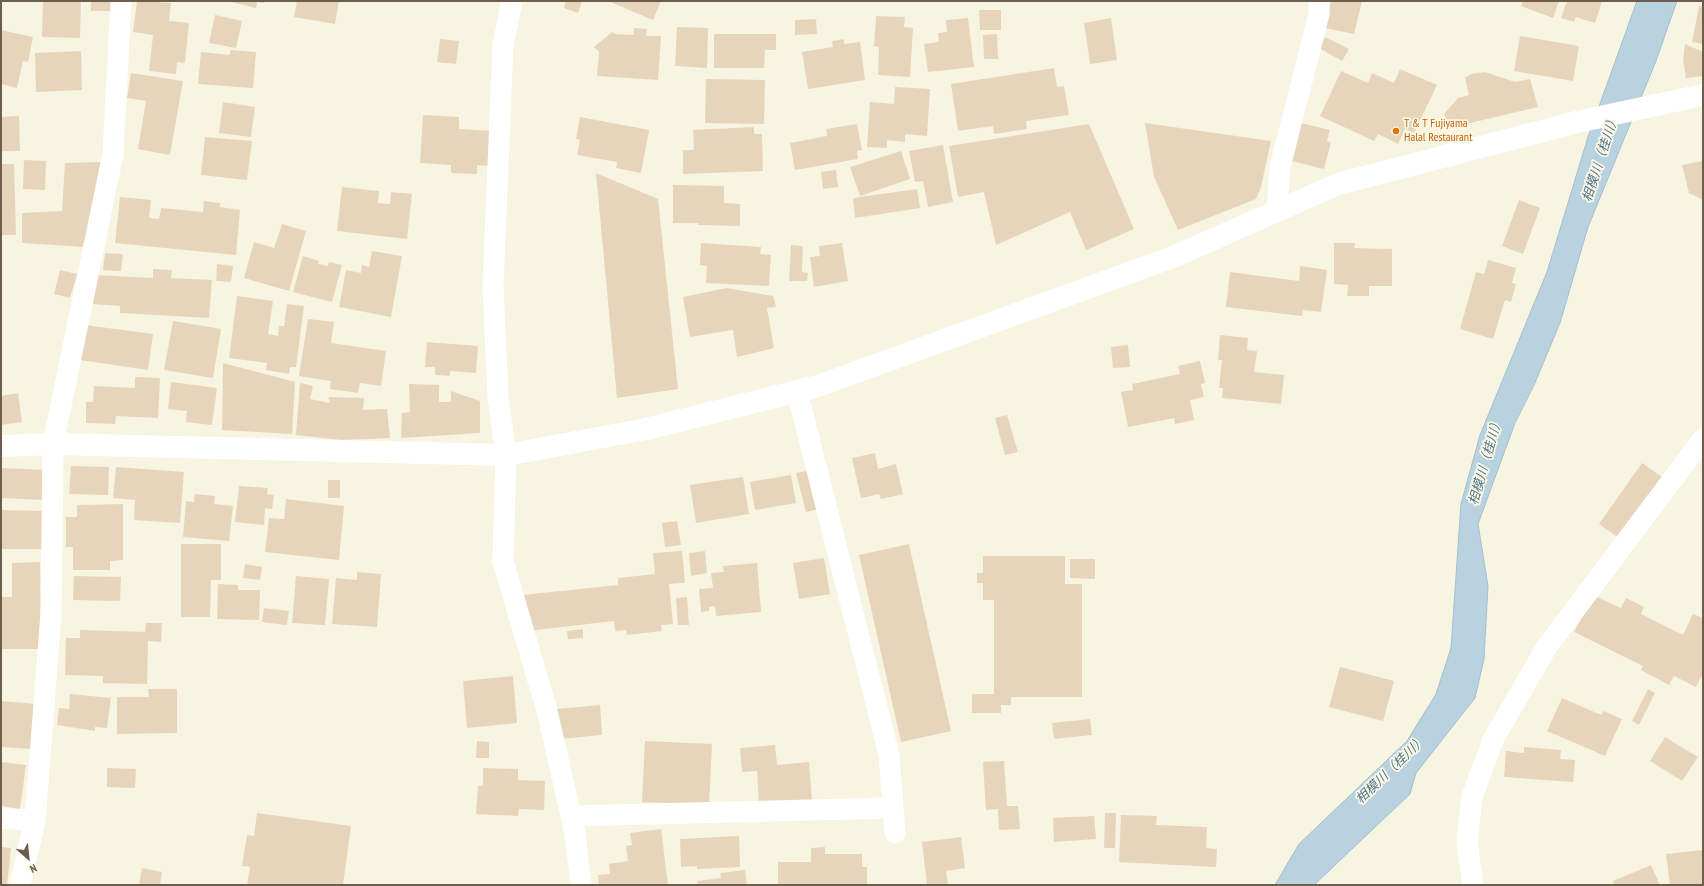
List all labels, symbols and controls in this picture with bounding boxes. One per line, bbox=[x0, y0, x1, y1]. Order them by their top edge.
water label: 相模川（桂川） bbox=[1580, 112, 1622, 204]
place label: T & T Fujiyama Halal Restaurant bbox=[1404, 117, 1472, 145]
marker: T & T Fujiyama Halal Restaurant bbox=[1391, 126, 1401, 136]
water label: 相模川（桂川） bbox=[1466, 415, 1506, 507]
water label: 相模川（桂川） bbox=[1353, 733, 1429, 807]
north arrow bbox=[8, 838, 48, 878]
text: N bbox=[28, 861, 39, 876]

